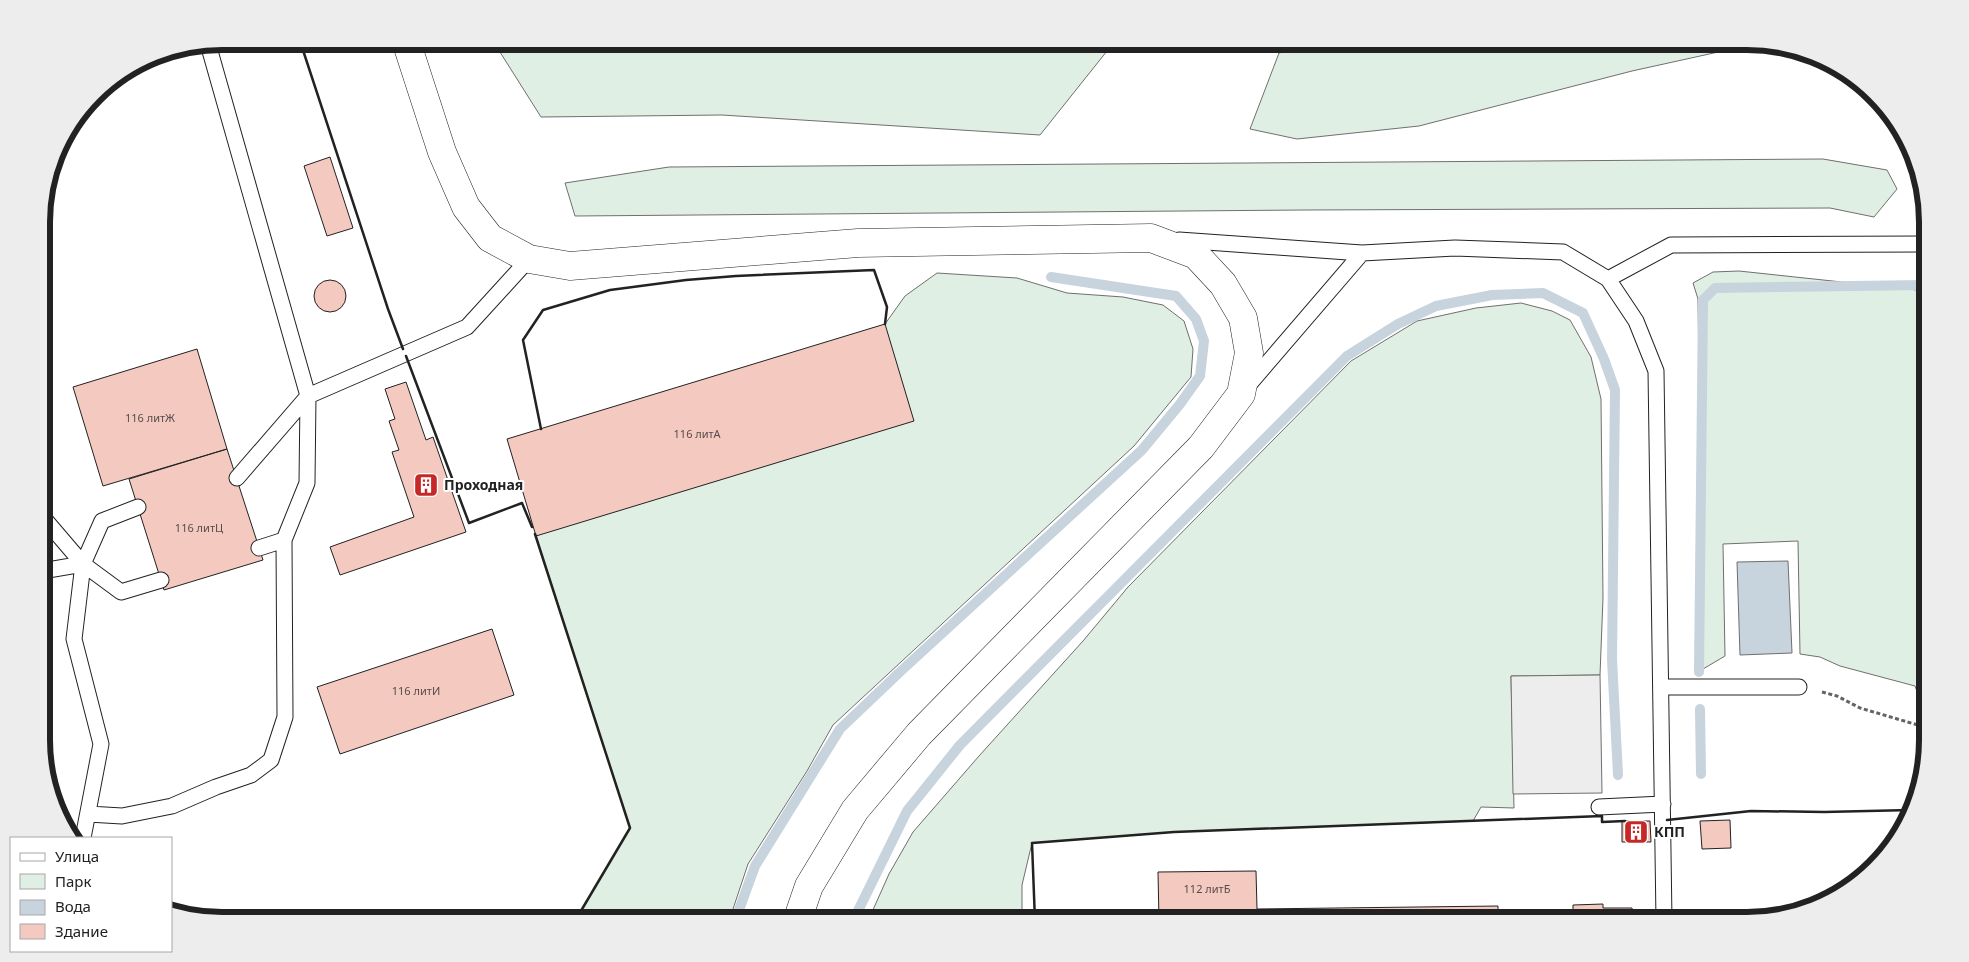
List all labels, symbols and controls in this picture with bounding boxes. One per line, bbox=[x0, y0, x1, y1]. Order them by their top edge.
house number: 116 литЖ bbox=[125, 410, 175, 425]
house number: 116 литА bbox=[674, 426, 721, 441]
building icon: Проходная bbox=[413, 472, 439, 498]
place label: Проходная bbox=[444, 475, 523, 494]
house number: 116 литЦ bbox=[175, 520, 224, 535]
house number: 116 литИ bbox=[392, 683, 440, 698]
building icon: КПП bbox=[1623, 819, 1649, 845]
place label: КПП bbox=[1654, 822, 1685, 841]
legend bbox=[10, 837, 172, 952]
text: Улица bbox=[55, 846, 99, 866]
text: Парк bbox=[55, 871, 91, 891]
house number: 112 литБ bbox=[1184, 881, 1231, 896]
text: Вода bbox=[55, 896, 91, 916]
text: Здание bbox=[55, 921, 108, 941]

